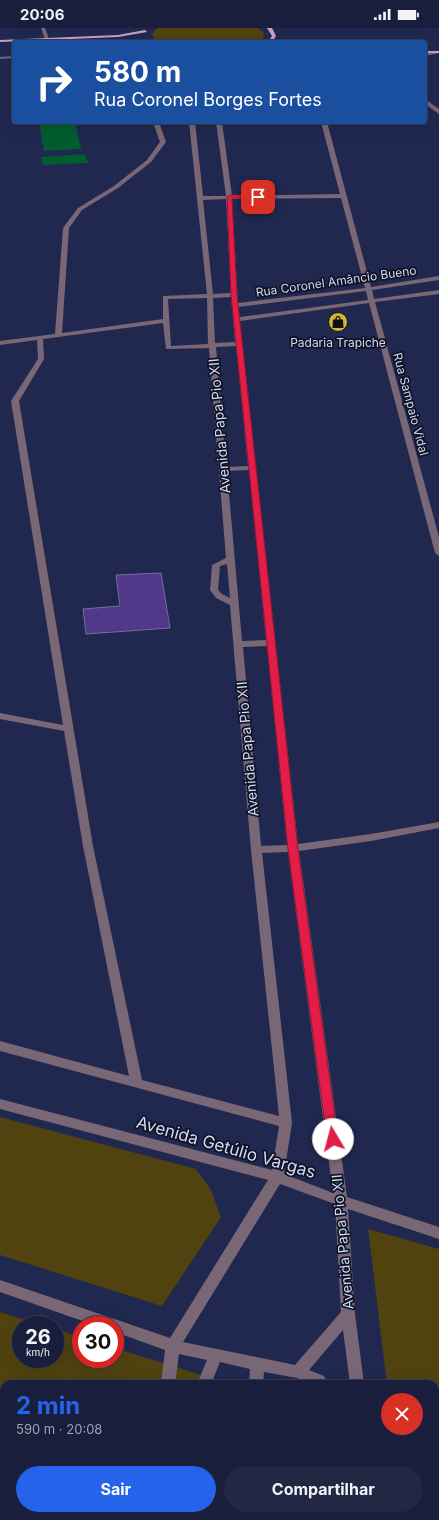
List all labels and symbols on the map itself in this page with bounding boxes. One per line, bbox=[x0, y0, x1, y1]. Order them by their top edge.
pin bbox=[241, 180, 275, 214]
street label: Rua Coronel Amâncio Bueno bbox=[255, 262, 417, 300]
shop icon: Padaria Trapiche bbox=[327, 311, 349, 333]
place label: Padaria Trapiche bbox=[290, 335, 386, 350]
street label: Rua Sampaio Vidal bbox=[390, 351, 432, 457]
street label: Avenida Papa Pio XII bbox=[205, 358, 233, 494]
street label: Avenida Papa Pio XII bbox=[233, 681, 261, 817]
street label: Avenida Getúlio Vargas bbox=[134, 1112, 318, 1182]
position arrow bbox=[312, 1118, 354, 1160]
street label: Avenida Papa Pio XII bbox=[328, 1174, 356, 1310]
speed limit sign: 30 bbox=[72, 1316, 124, 1368]

